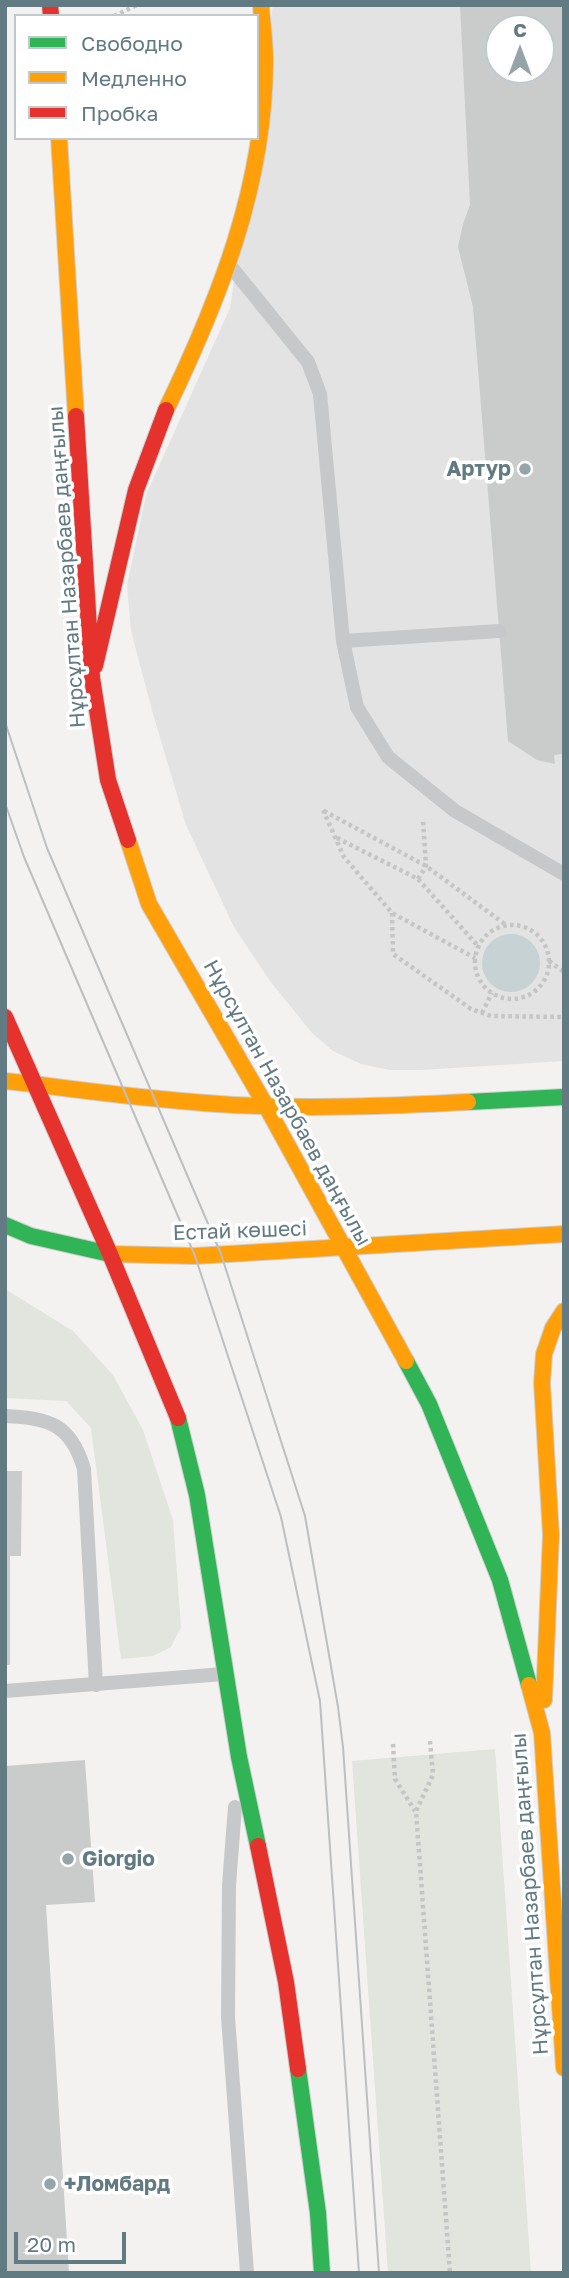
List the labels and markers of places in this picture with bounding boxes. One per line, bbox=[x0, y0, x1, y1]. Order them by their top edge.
place label: Артур bbox=[447, 456, 511, 482]
marker: Артур bbox=[517, 461, 533, 477]
place label: Giorgio bbox=[82, 1846, 155, 1872]
marker: Giorgio bbox=[60, 1851, 76, 1867]
place label: +Ломбард bbox=[64, 2171, 170, 2197]
marker: +Ломбард bbox=[42, 2176, 58, 2192]

